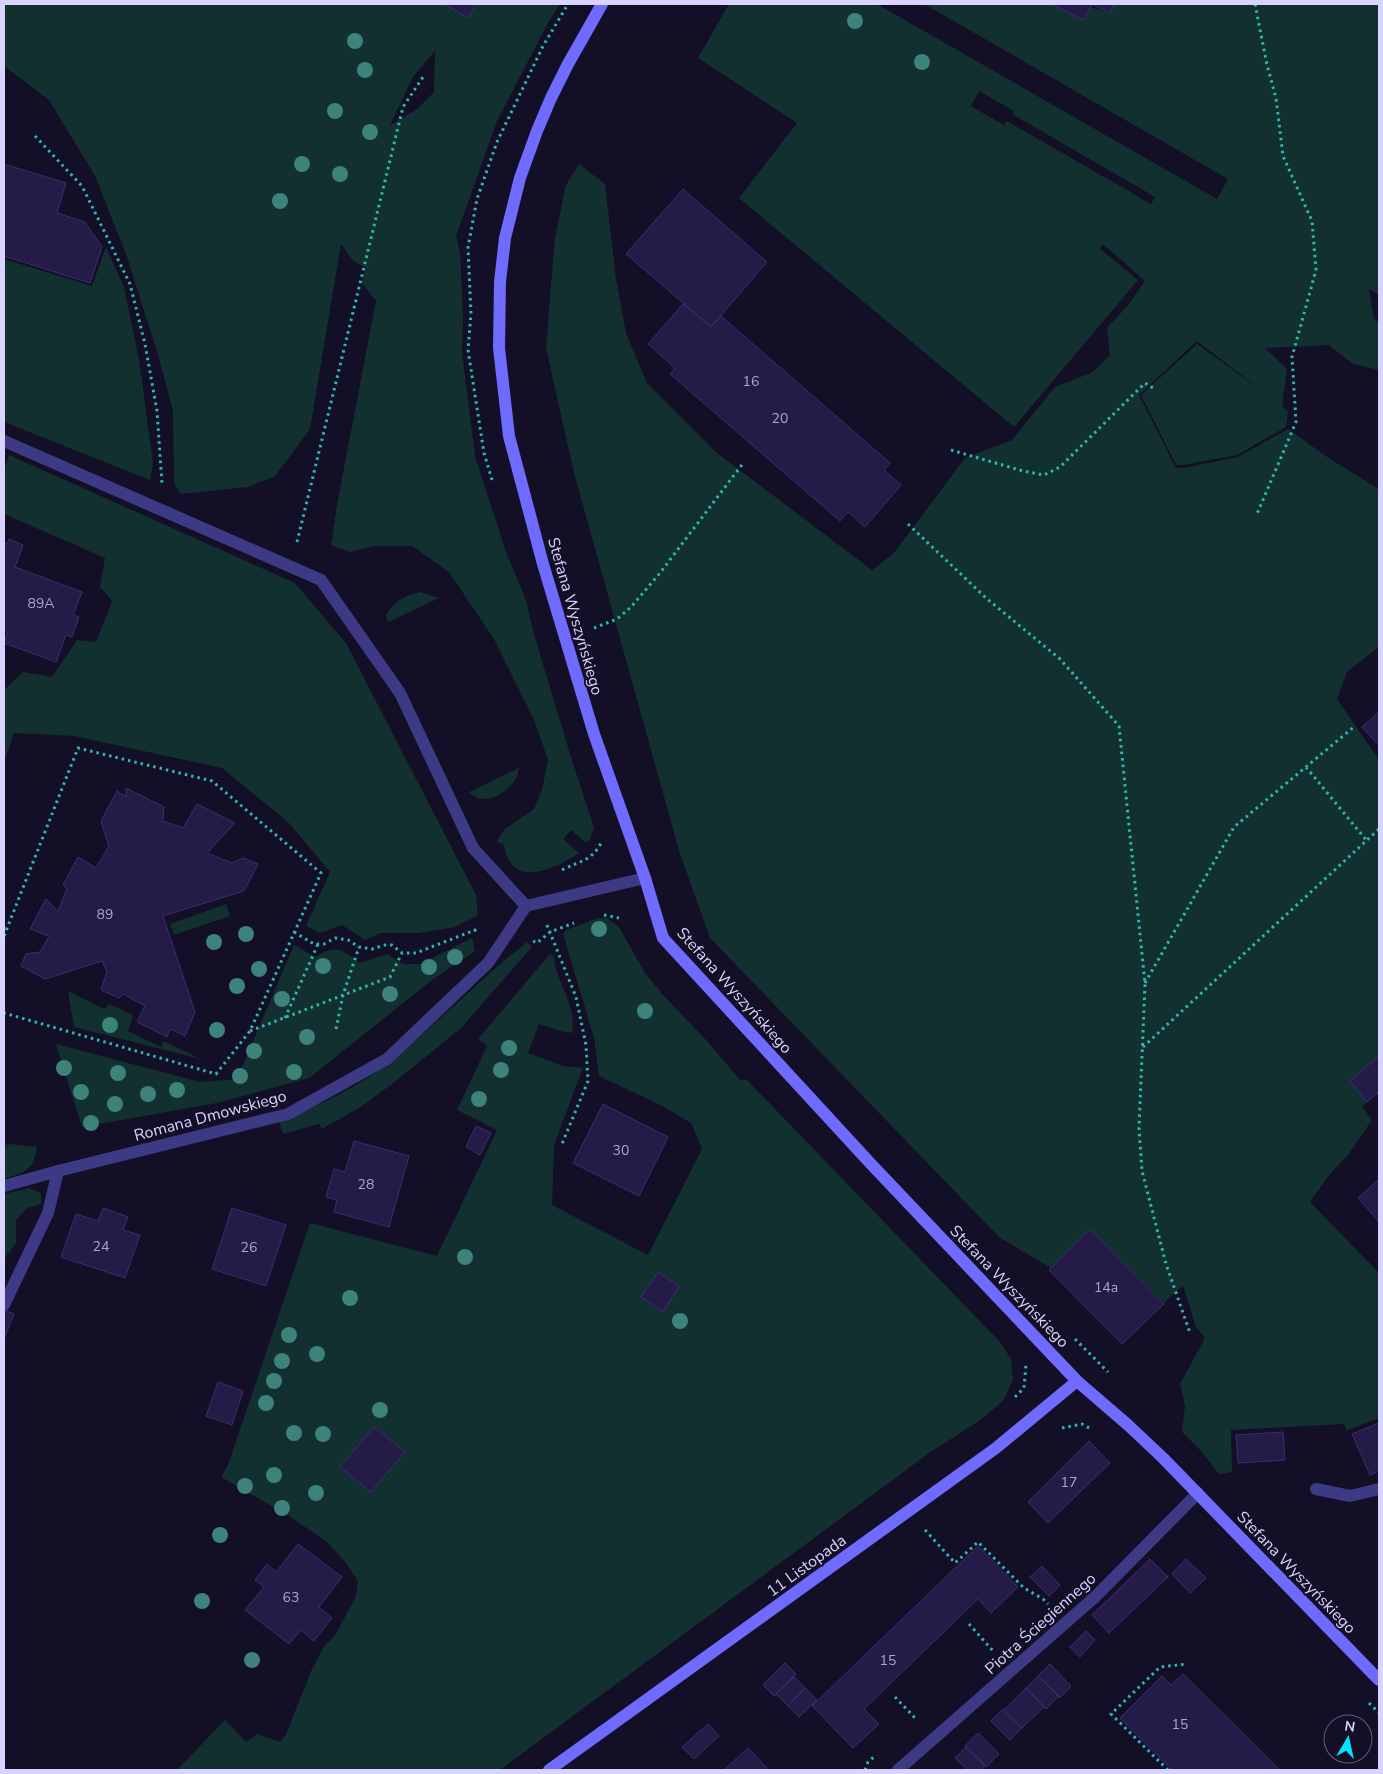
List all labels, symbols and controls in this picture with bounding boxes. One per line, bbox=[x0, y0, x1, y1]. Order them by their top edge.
house number: 16 bbox=[743, 372, 759, 391]
house number: 20 bbox=[772, 409, 788, 428]
street label: Stefana Wyszyńskiego bbox=[542, 535, 608, 698]
house number: 89A bbox=[27, 594, 55, 613]
house number: 89 bbox=[97, 905, 113, 924]
street label: Stefana Wyszyńskiego bbox=[672, 923, 797, 1059]
street label: Romana Dmowskiego bbox=[132, 1085, 289, 1147]
house number: 30 bbox=[613, 1141, 629, 1160]
house number: 28 bbox=[358, 1175, 374, 1194]
street label: Stefana Wyszyńskiego bbox=[945, 1220, 1074, 1353]
house number: 24 bbox=[93, 1237, 109, 1256]
house number: 26 bbox=[241, 1238, 257, 1257]
house number: 14a bbox=[1094, 1278, 1118, 1297]
house number: 17 bbox=[1061, 1473, 1077, 1492]
street label: Stefana Wyszyńskiego bbox=[1232, 1506, 1361, 1639]
street label: 11 Listopada bbox=[762, 1529, 851, 1602]
street label: Piotra Ściegiennego bbox=[980, 1568, 1101, 1680]
house number: 63 bbox=[283, 1588, 299, 1607]
house number: 15 bbox=[880, 1651, 896, 1670]
north arrow bbox=[1323, 1714, 1373, 1764]
house number: 15 bbox=[1172, 1715, 1188, 1734]
text: N bbox=[1343, 1716, 1357, 1737]

